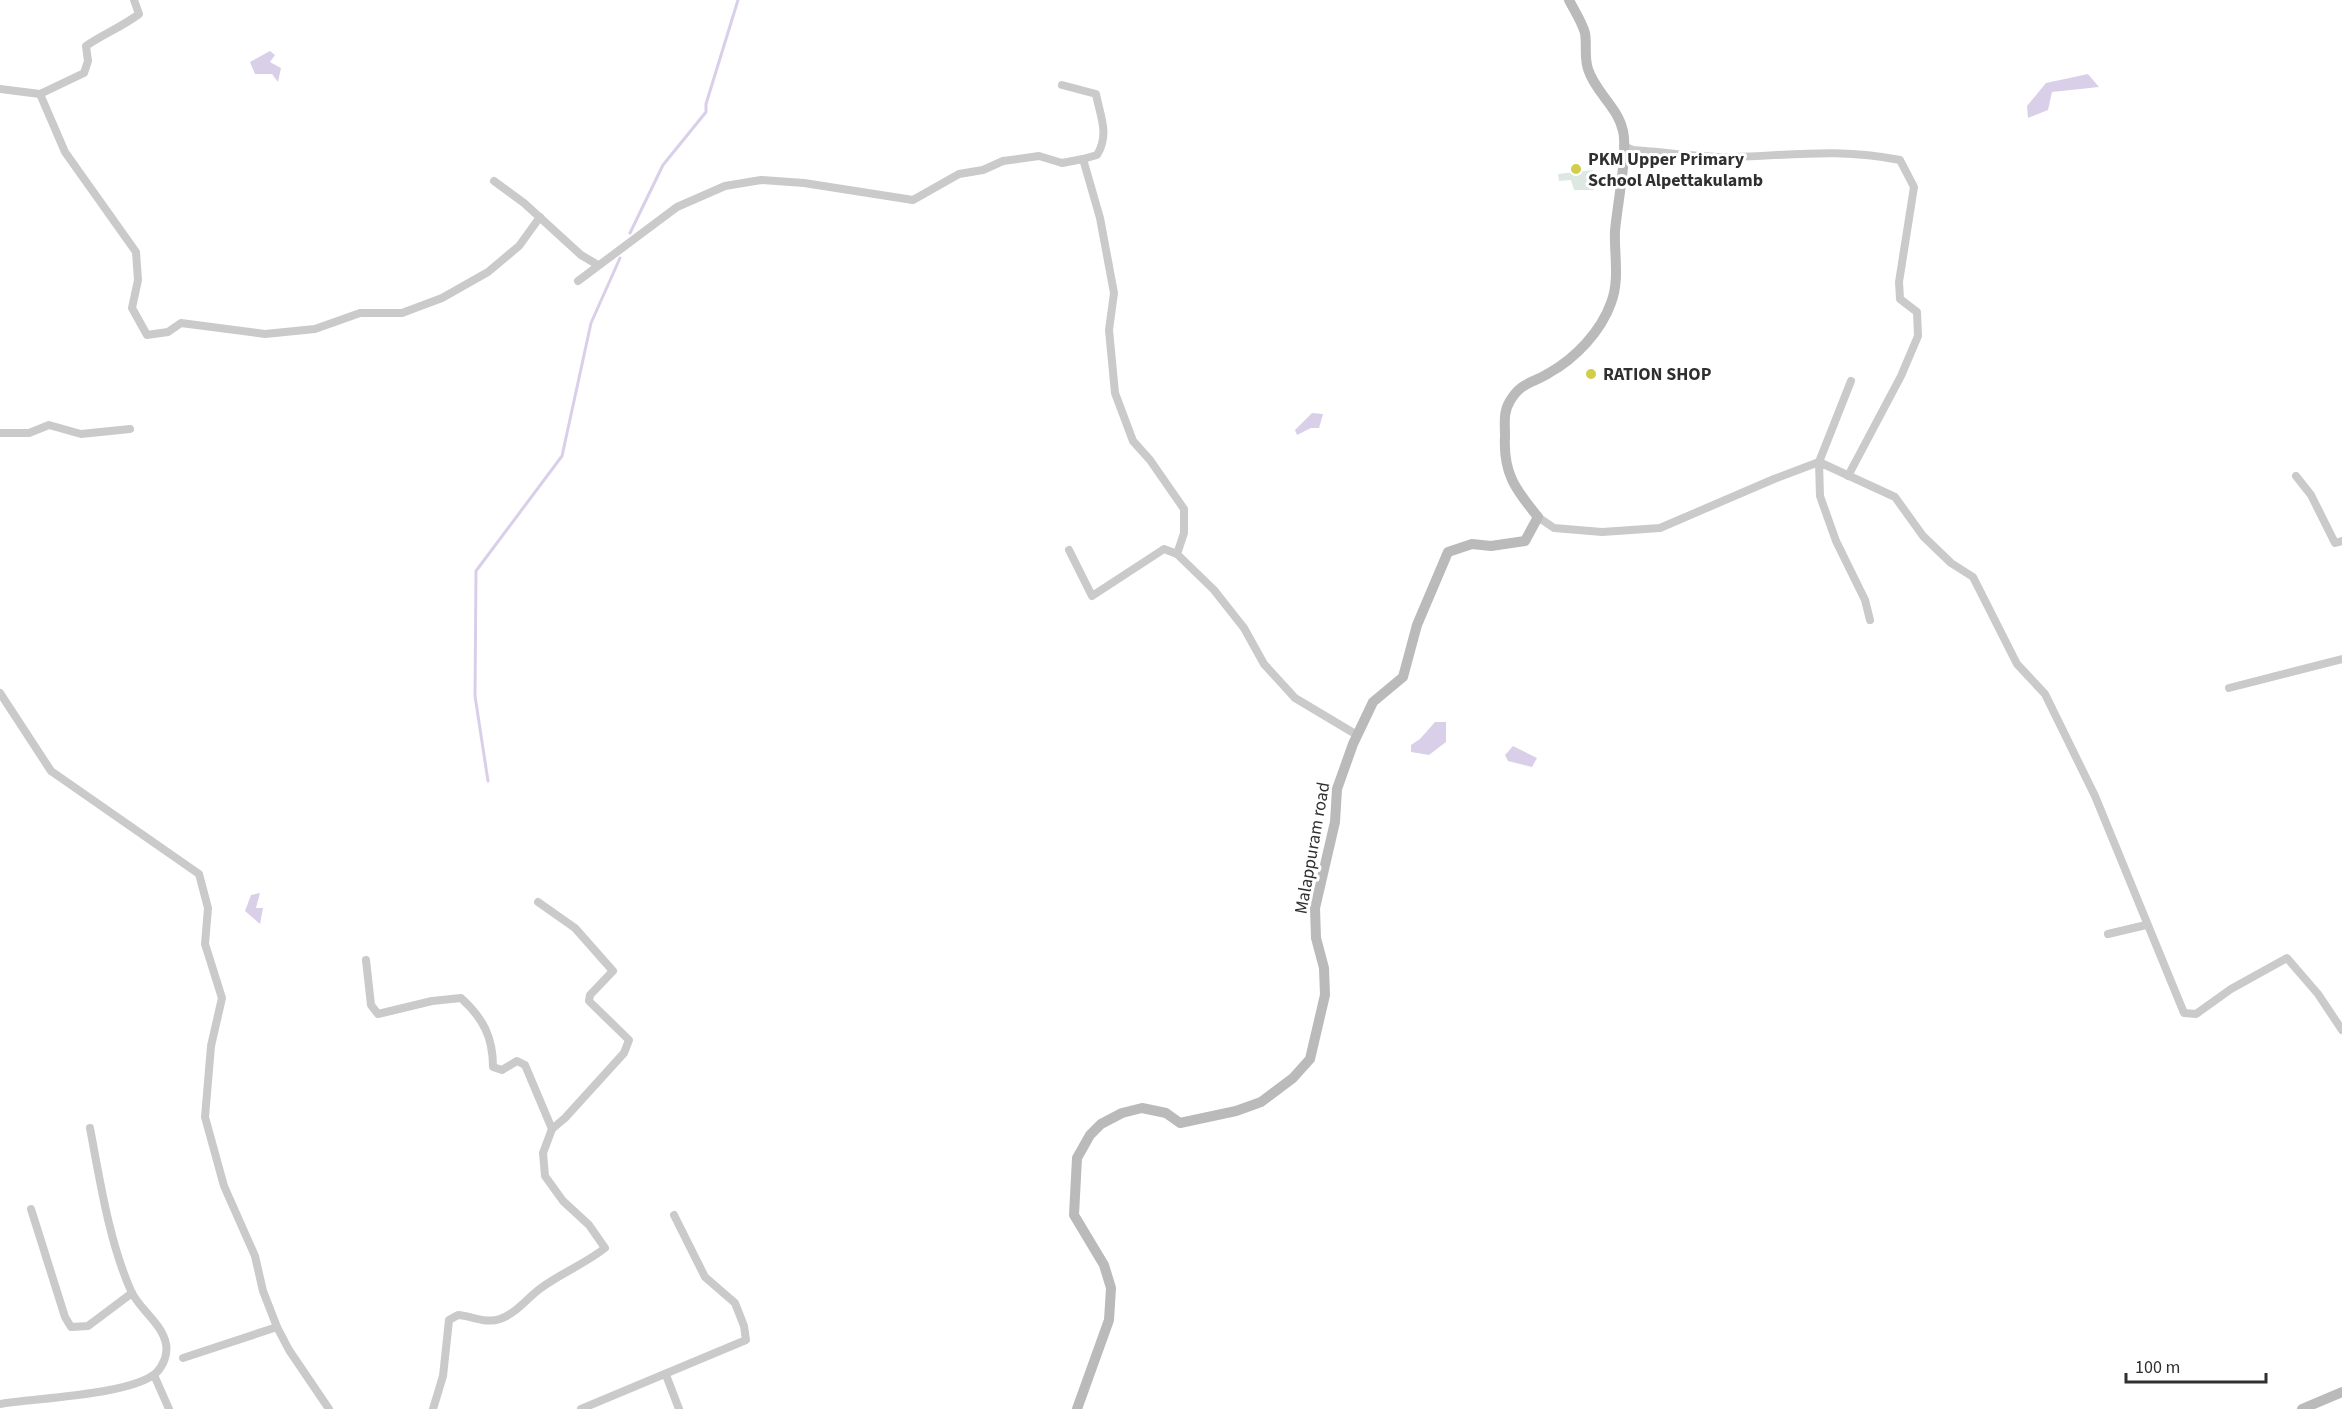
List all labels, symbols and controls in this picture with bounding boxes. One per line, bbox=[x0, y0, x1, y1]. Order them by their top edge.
place label: PKM Upper Primary School Alpettakulamb bbox=[1588, 147, 1763, 193]
marker: PKM Upper Primary School Alpettakulamb bbox=[1569, 162, 1583, 176]
place label: RATION SHOP bbox=[1603, 362, 1712, 387]
marker: RATION SHOP bbox=[1584, 367, 1598, 381]
street label: Malappuram road bbox=[1289, 780, 1336, 916]
scale bar bbox=[2126, 1346, 2266, 1384]
text: 100 m bbox=[2135, 1355, 2180, 1380]

